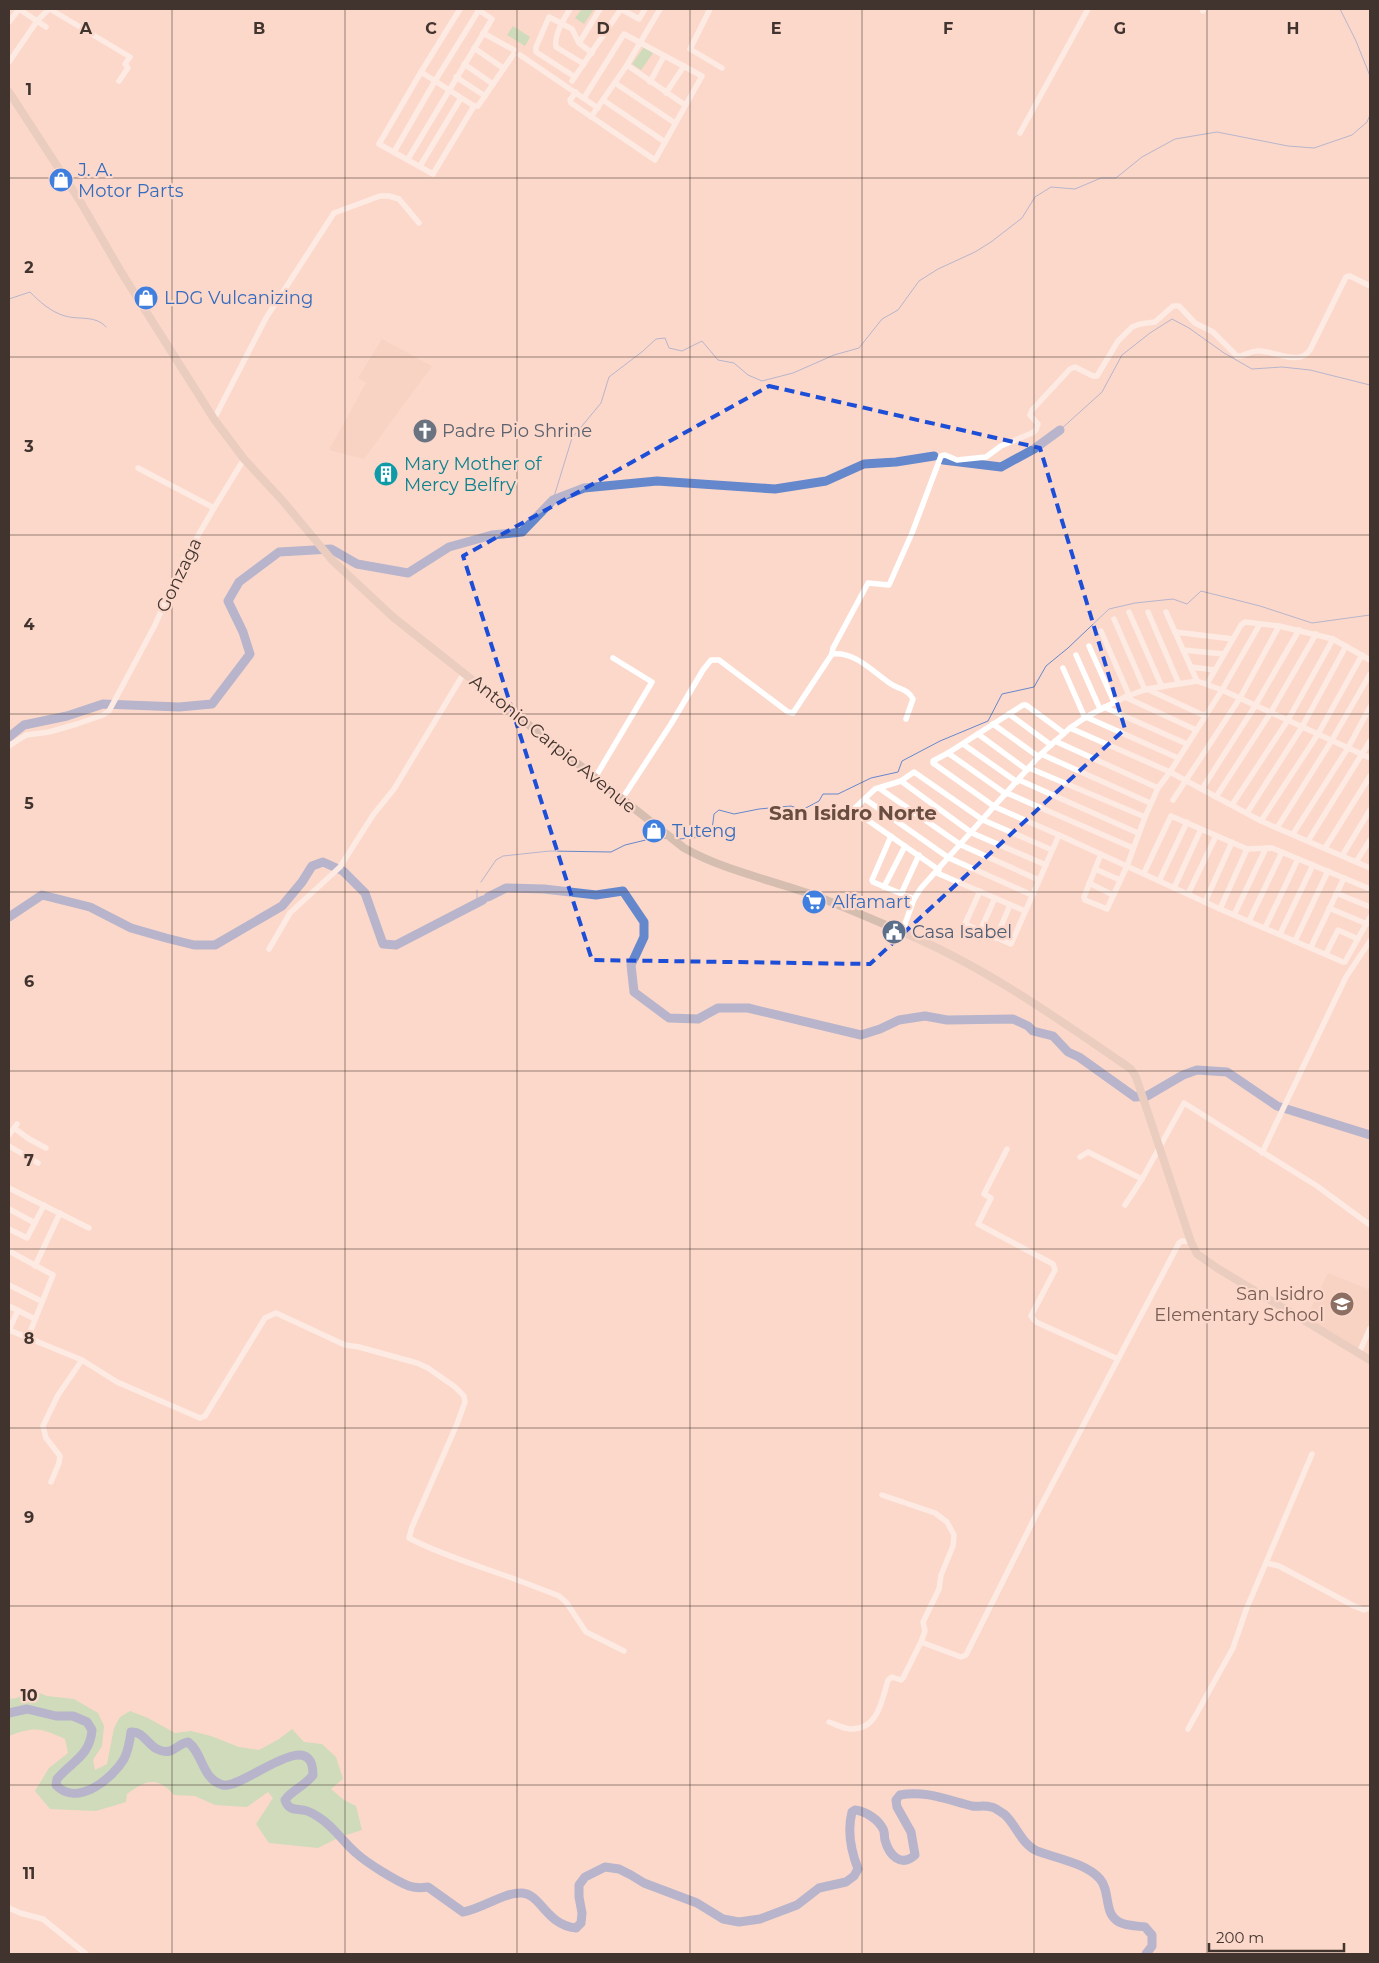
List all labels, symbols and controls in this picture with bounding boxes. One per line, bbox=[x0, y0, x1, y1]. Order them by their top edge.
text: A bbox=[79, 19, 93, 38]
text: B bbox=[253, 19, 265, 38]
text: C bbox=[425, 19, 437, 38]
text: D bbox=[596, 19, 610, 38]
text: E bbox=[771, 19, 781, 38]
text: F bbox=[943, 19, 953, 38]
text: G bbox=[1114, 19, 1126, 38]
text: H bbox=[1287, 19, 1299, 38]
text: 1 bbox=[26, 80, 32, 99]
place label: J. A. Motor Parts bbox=[77, 159, 184, 202]
shop icon: J. A. Motor Parts bbox=[48, 167, 74, 193]
text: 2 bbox=[24, 258, 34, 277]
shop icon: LDG Vulcanizing bbox=[133, 285, 159, 311]
place label: LDG Vulcanizing bbox=[164, 287, 313, 309]
church icon: Padre Pio Shrine bbox=[412, 418, 438, 444]
place label: Padre Pio Shrine bbox=[442, 420, 592, 442]
text: 3 bbox=[23, 437, 34, 456]
place label: Mary Mother of Mercy Belfry bbox=[404, 453, 542, 496]
building icon: Mary Mother of Mercy Belfry bbox=[373, 461, 399, 487]
street label: Gonzaga bbox=[152, 534, 206, 616]
text: 4 bbox=[23, 615, 35, 634]
street label: Antonio Carpio Avenue bbox=[465, 670, 641, 818]
text: 5 bbox=[24, 794, 34, 813]
district label: San Isidro Norte bbox=[769, 801, 937, 825]
shop icon: Tuteng bbox=[641, 818, 667, 844]
place label: Tuteng bbox=[672, 820, 737, 842]
supermarket icon: Alfamart bbox=[801, 889, 827, 915]
place label: Alfamart bbox=[832, 891, 911, 913]
public building icon: Casa Isabel bbox=[881, 919, 907, 945]
place label: Casa Isabel bbox=[912, 921, 1012, 943]
text: 6 bbox=[24, 972, 34, 991]
text: 7 bbox=[24, 1151, 34, 1170]
place label: San Isidro Elementary School bbox=[1154, 1283, 1324, 1326]
school or university icon: San Isidro Elementary School bbox=[1329, 1291, 1355, 1317]
text: 8 bbox=[24, 1329, 34, 1348]
text: 9 bbox=[24, 1508, 34, 1527]
text: 10 bbox=[20, 1686, 38, 1705]
text: 11 bbox=[23, 1864, 35, 1883]
scale bar bbox=[1209, 1920, 1344, 1952]
text: 200 m bbox=[1216, 1928, 1264, 1947]

